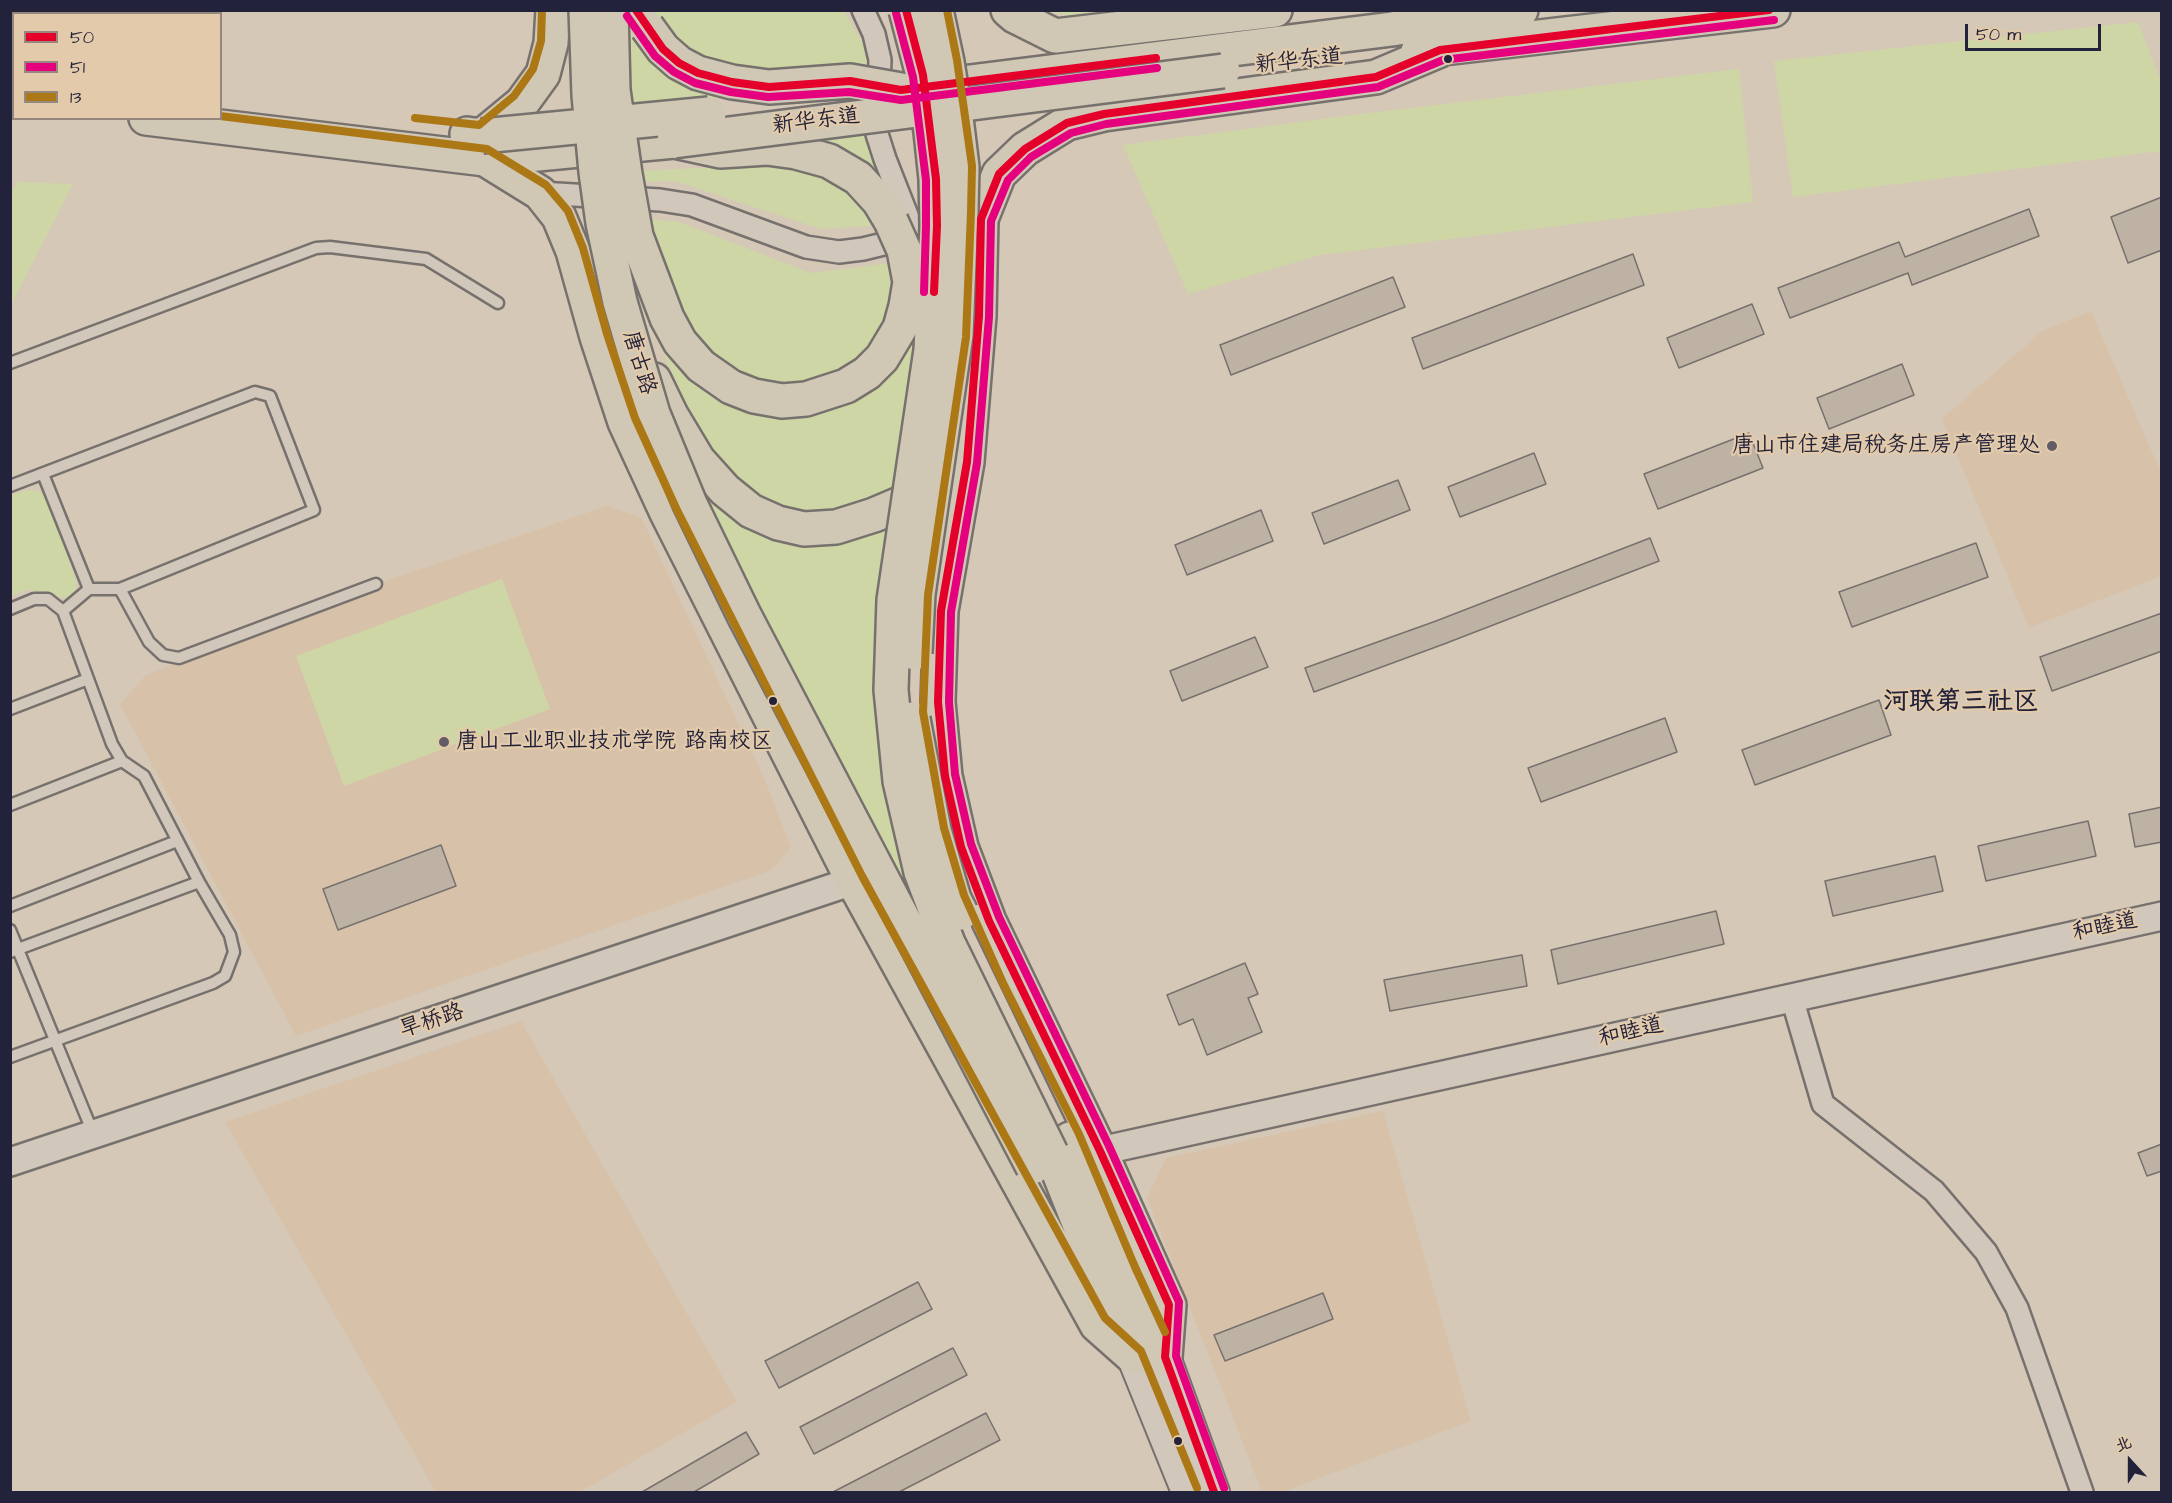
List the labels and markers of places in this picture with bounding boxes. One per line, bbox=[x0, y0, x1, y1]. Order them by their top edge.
unlabelled marker bbox=[1442, 53, 1454, 65]
place label: 唐山市住建局税务庄房产管理处 bbox=[1732, 433, 2040, 459]
marker: 唐山市住建局税务庄房产管理处 bbox=[2045, 439, 2059, 453]
unlabelled marker bbox=[767, 695, 779, 707]
place label: 唐山工业职业技术学院 路南校区 bbox=[456, 729, 773, 755]
marker: 唐山工业职业技术学院 路南校区 bbox=[437, 735, 451, 749]
unlabelled marker bbox=[1172, 1435, 1184, 1447]

